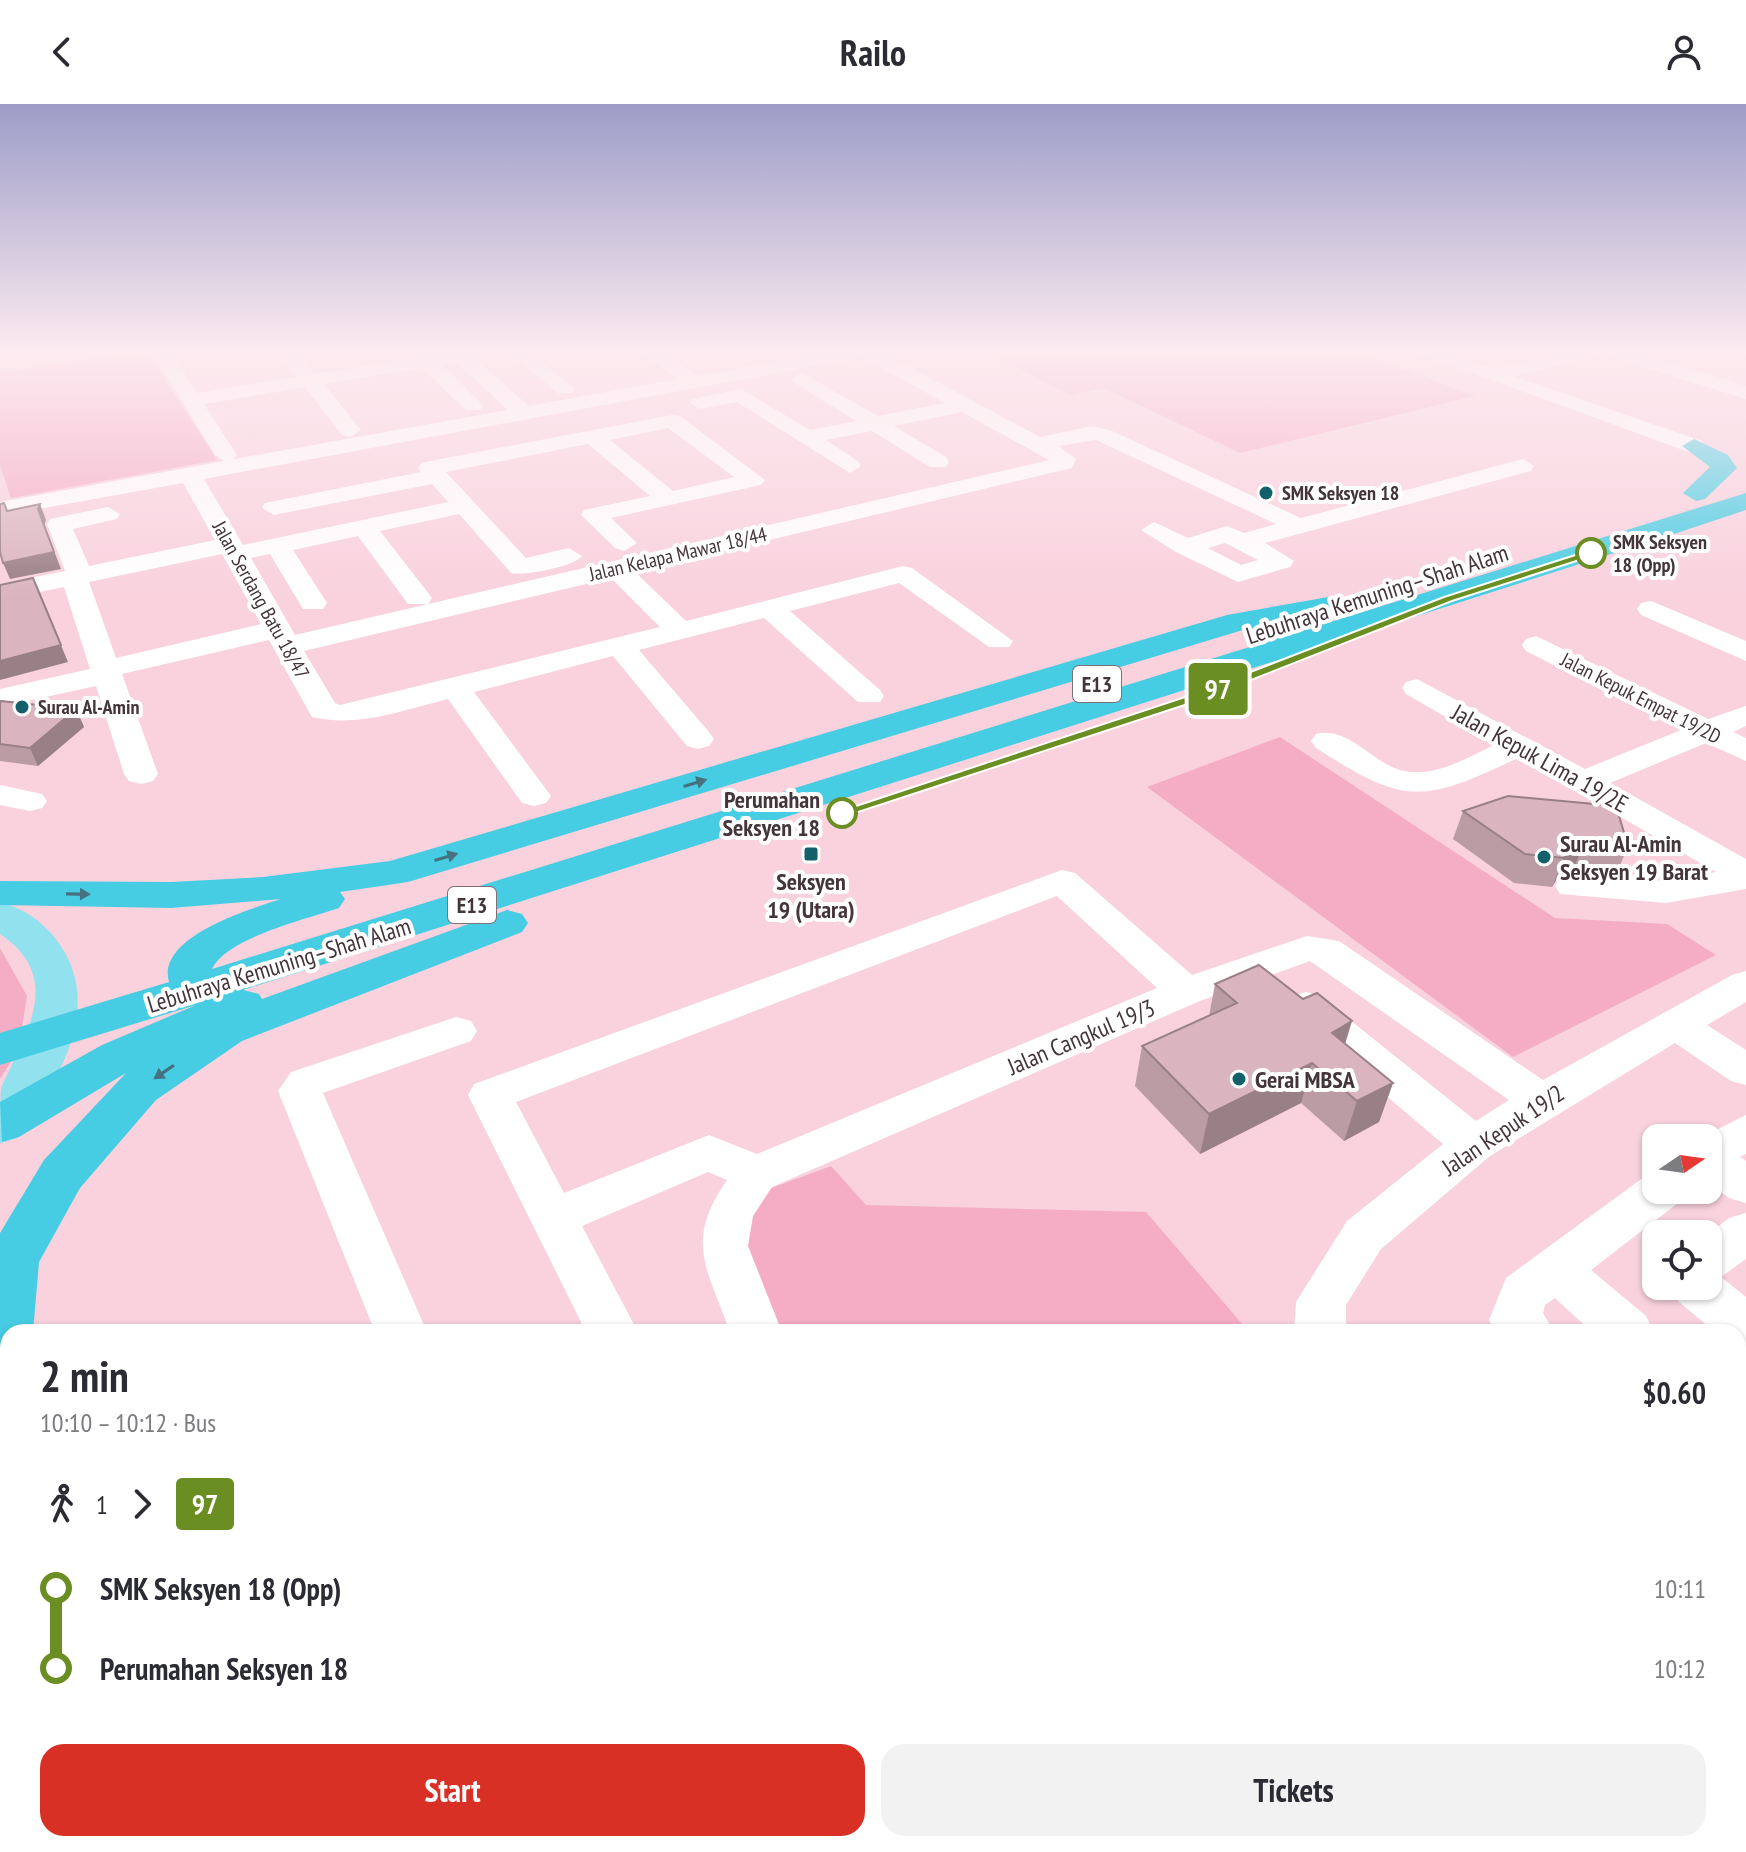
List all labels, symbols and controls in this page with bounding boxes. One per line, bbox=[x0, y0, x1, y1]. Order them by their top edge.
text: Railo bbox=[840, 29, 906, 76]
icon: back bbox=[40, 30, 84, 74]
icon: person bbox=[1662, 30, 1706, 74]
place label: SMK Seksyen 18 bbox=[1282, 480, 1399, 506]
marker: SMK Seksyen 18 bbox=[1257, 484, 1275, 502]
street label: Jalan Serdang Batu 18/47 bbox=[206, 515, 315, 684]
street label: Jalan Kelapa Mawar 18/44 bbox=[586, 521, 769, 587]
place label: SMK Seksyen 18 (Opp) bbox=[1613, 529, 1707, 578]
street label: Lebuhraya Kemuning–Shah Alam bbox=[1242, 537, 1512, 651]
marker: SMK Seksyen 18 (Opp) bbox=[1576, 538, 1606, 568]
street label: Jalan Kepuk Empat 19/2D bbox=[1556, 646, 1725, 750]
line badge: 97 bbox=[1182, 663, 1254, 715]
road number: E13 bbox=[1073, 666, 1121, 702]
text: 97 bbox=[1205, 670, 1231, 707]
place label: Surau Al-Amin bbox=[38, 694, 139, 720]
street label: Jalan Kepuk Lima 19/2E bbox=[1445, 696, 1634, 819]
marker: Surau Al-Amin bbox=[13, 698, 31, 716]
one-way arrow bbox=[684, 776, 708, 789]
place label: Perumahan Seksyen 18 bbox=[723, 784, 820, 843]
marker: Perumahan Seksyen 18 bbox=[827, 798, 857, 828]
place label: Surau Al-Amin Seksyen 19 Barat bbox=[1560, 828, 1708, 887]
marker: Seksyen 19 (Utara) bbox=[802, 845, 820, 863]
marker: Surau Al-Amin Seksyen 19 Barat bbox=[1535, 848, 1553, 866]
one-way arrow bbox=[435, 850, 459, 863]
place label: Seksyen 19 (Utara) bbox=[767, 866, 855, 925]
road number: E13 bbox=[448, 887, 496, 923]
one-way arrow bbox=[66, 888, 91, 900]
street label: Lebuhraya Kemuning–Shah Alam bbox=[143, 910, 415, 1020]
street label: Jalan Cangkul 19/3 bbox=[1002, 992, 1159, 1082]
one-way arrow bbox=[153, 1064, 174, 1079]
place label: Gerai MBSA bbox=[1255, 1064, 1356, 1095]
marker: Gerai MBSA bbox=[1230, 1070, 1248, 1088]
street label: Jalan Kepuk 19/2 bbox=[1435, 1078, 1570, 1183]
north arrow bbox=[1642, 1124, 1722, 1204]
map controls bbox=[1642, 1124, 1722, 1300]
button: locate bbox=[1642, 1220, 1722, 1300]
text: 2 min bbox=[40, 1347, 129, 1404]
text: $0.60 bbox=[1642, 1373, 1706, 1412]
text: 10:10 – 10:12 · Bus bbox=[40, 1406, 216, 1439]
icon: walk bbox=[40, 1482, 84, 1526]
icon: forward bbox=[120, 1482, 164, 1526]
text: 97 bbox=[192, 1485, 218, 1522]
text: 1 bbox=[96, 1488, 108, 1521]
text: SMK Seksyen 18 (Opp) bbox=[100, 1569, 341, 1608]
text: 10:11 bbox=[1654, 1572, 1706, 1605]
text: Perumahan Seksyen 18 bbox=[100, 1649, 348, 1688]
text: 10:12 bbox=[1654, 1652, 1706, 1685]
button: Start bbox=[40, 1744, 865, 1836]
button: Tickets bbox=[881, 1744, 1706, 1836]

